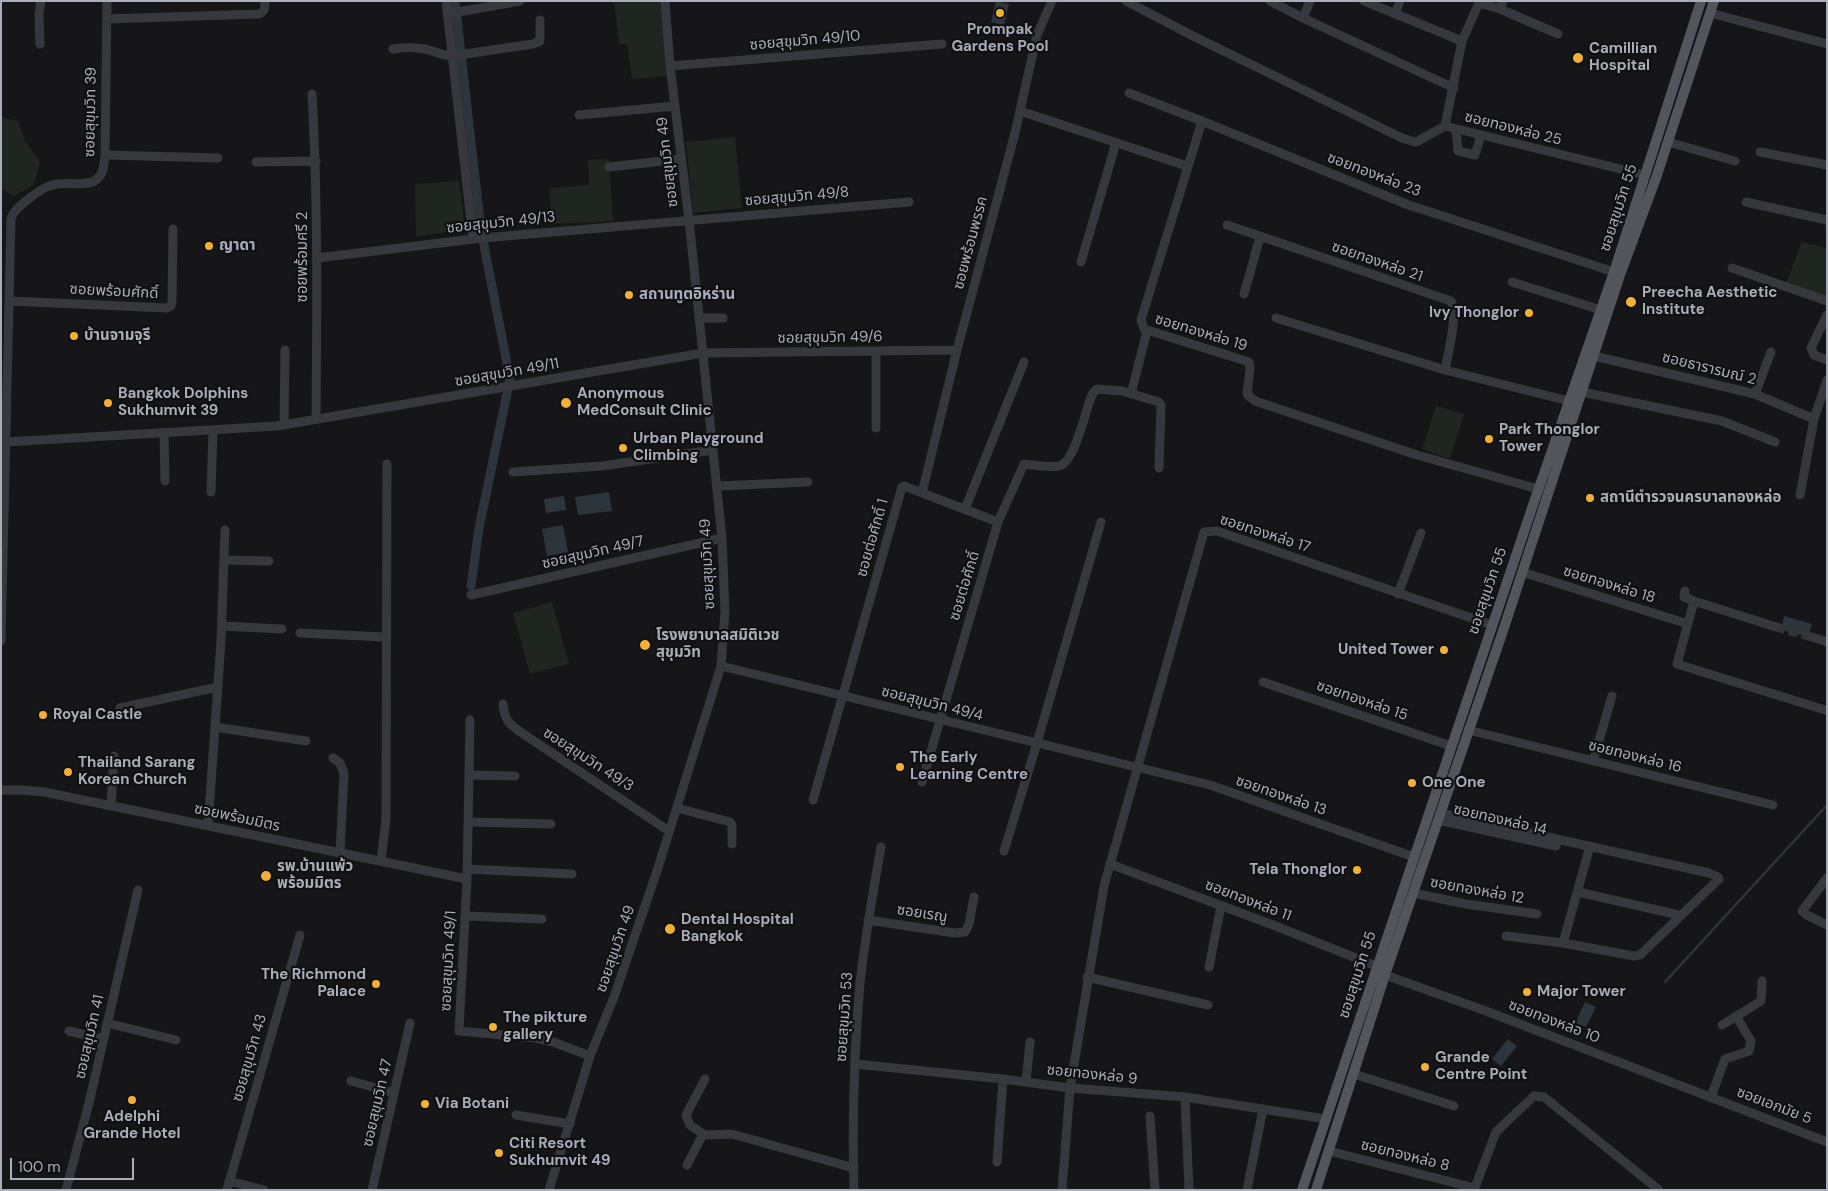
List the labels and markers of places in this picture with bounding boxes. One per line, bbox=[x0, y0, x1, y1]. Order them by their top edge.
marker: Prompak Gardens Pool bbox=[994, 7, 1006, 19]
place label: Prompak Gardens Pool bbox=[951, 21, 1049, 56]
place label: Camillian Hospital bbox=[1589, 40, 1657, 75]
marker: Camillian Hospital bbox=[1571, 51, 1585, 65]
place label: ญาดา bbox=[219, 237, 256, 255]
marker: ญาดา bbox=[203, 240, 215, 252]
place label: Preecha Aesthetic Institute bbox=[1642, 284, 1777, 319]
place label: สถานทูตอิหร่าน bbox=[639, 286, 735, 304]
marker: สถานทูตอิหร่าน bbox=[623, 289, 635, 301]
marker: Preecha Aesthetic Institute bbox=[1624, 295, 1638, 309]
place label: Ivy Thonglor bbox=[1429, 304, 1519, 322]
marker: Ivy Thonglor bbox=[1523, 307, 1535, 319]
place label: บ้านจามจุรี bbox=[84, 327, 150, 345]
marker: บ้านจามจุรี bbox=[68, 330, 80, 342]
place label: Bangkok Dolphins Sukhumvit 39 bbox=[118, 385, 248, 420]
place label: Anonymous MedConsult Clinic bbox=[577, 385, 712, 420]
marker: Anonymous MedConsult Clinic bbox=[559, 396, 573, 410]
marker: Bangkok Dolphins Sukhumvit 39 bbox=[102, 397, 114, 409]
place label: Park Thonglor Tower bbox=[1499, 421, 1600, 456]
place label: Urban Playground Climbing bbox=[633, 430, 763, 465]
marker: Park Thonglor Tower bbox=[1483, 433, 1495, 445]
marker: Urban Playground Climbing bbox=[617, 442, 629, 454]
place label: สถานีตำรวจนครบาลทองหล่อ bbox=[1600, 489, 1781, 507]
marker: สถานีตำรวจนครบาลทองหล่อ bbox=[1584, 492, 1596, 504]
place label: โรงพยาบาลสมิติเวช สุขุมวิท bbox=[656, 627, 780, 662]
marker: โรงพยาบาลสมิติเวช สุขุมวิท bbox=[638, 638, 652, 652]
place label: United Tower bbox=[1338, 641, 1434, 659]
marker: United Tower bbox=[1438, 644, 1450, 656]
place label: Royal Castle bbox=[53, 706, 142, 724]
marker: Royal Castle bbox=[37, 709, 49, 721]
place label: The Early Learning Centre bbox=[910, 749, 1028, 784]
place label: Thailand Sarang Korean Church bbox=[78, 754, 195, 789]
marker: The Early Learning Centre bbox=[894, 761, 906, 773]
marker: Thailand Sarang Korean Church bbox=[62, 766, 74, 778]
place label: One One bbox=[1422, 774, 1486, 792]
marker: One One bbox=[1406, 777, 1418, 789]
place label: รพ.บ้านแพ้ว พร้อมมิตร bbox=[277, 858, 353, 893]
place label: Tela Thonglor bbox=[1249, 861, 1347, 879]
marker: Tela Thonglor bbox=[1351, 864, 1363, 876]
marker: รพ.บ้านแพ้ว พร้อมมิตร bbox=[259, 869, 273, 883]
place label: Dental Hospital Bangkok bbox=[681, 911, 794, 946]
marker: Dental Hospital Bangkok bbox=[663, 922, 677, 936]
place label: The Richmond Palace bbox=[261, 966, 366, 1001]
marker: The Richmond Palace bbox=[370, 978, 382, 990]
place label: Major Tower bbox=[1537, 983, 1626, 1001]
marker: Major Tower bbox=[1521, 986, 1533, 998]
place label: The pikture gallery bbox=[503, 1009, 587, 1044]
marker: The pikture gallery bbox=[487, 1021, 499, 1033]
place label: Grande Centre Point bbox=[1435, 1049, 1527, 1084]
marker: Grande Centre Point bbox=[1419, 1061, 1431, 1073]
marker: Adelphi Grande Hotel bbox=[126, 1094, 138, 1106]
place label: Via Botani bbox=[435, 1095, 509, 1113]
marker: Via Botani bbox=[419, 1098, 431, 1110]
place label: Adelphi Grande Hotel bbox=[83, 1108, 181, 1143]
place label: Citi Resort Sukhumvit 49 bbox=[509, 1135, 610, 1170]
marker: Citi Resort Sukhumvit 49 bbox=[493, 1147, 505, 1159]

